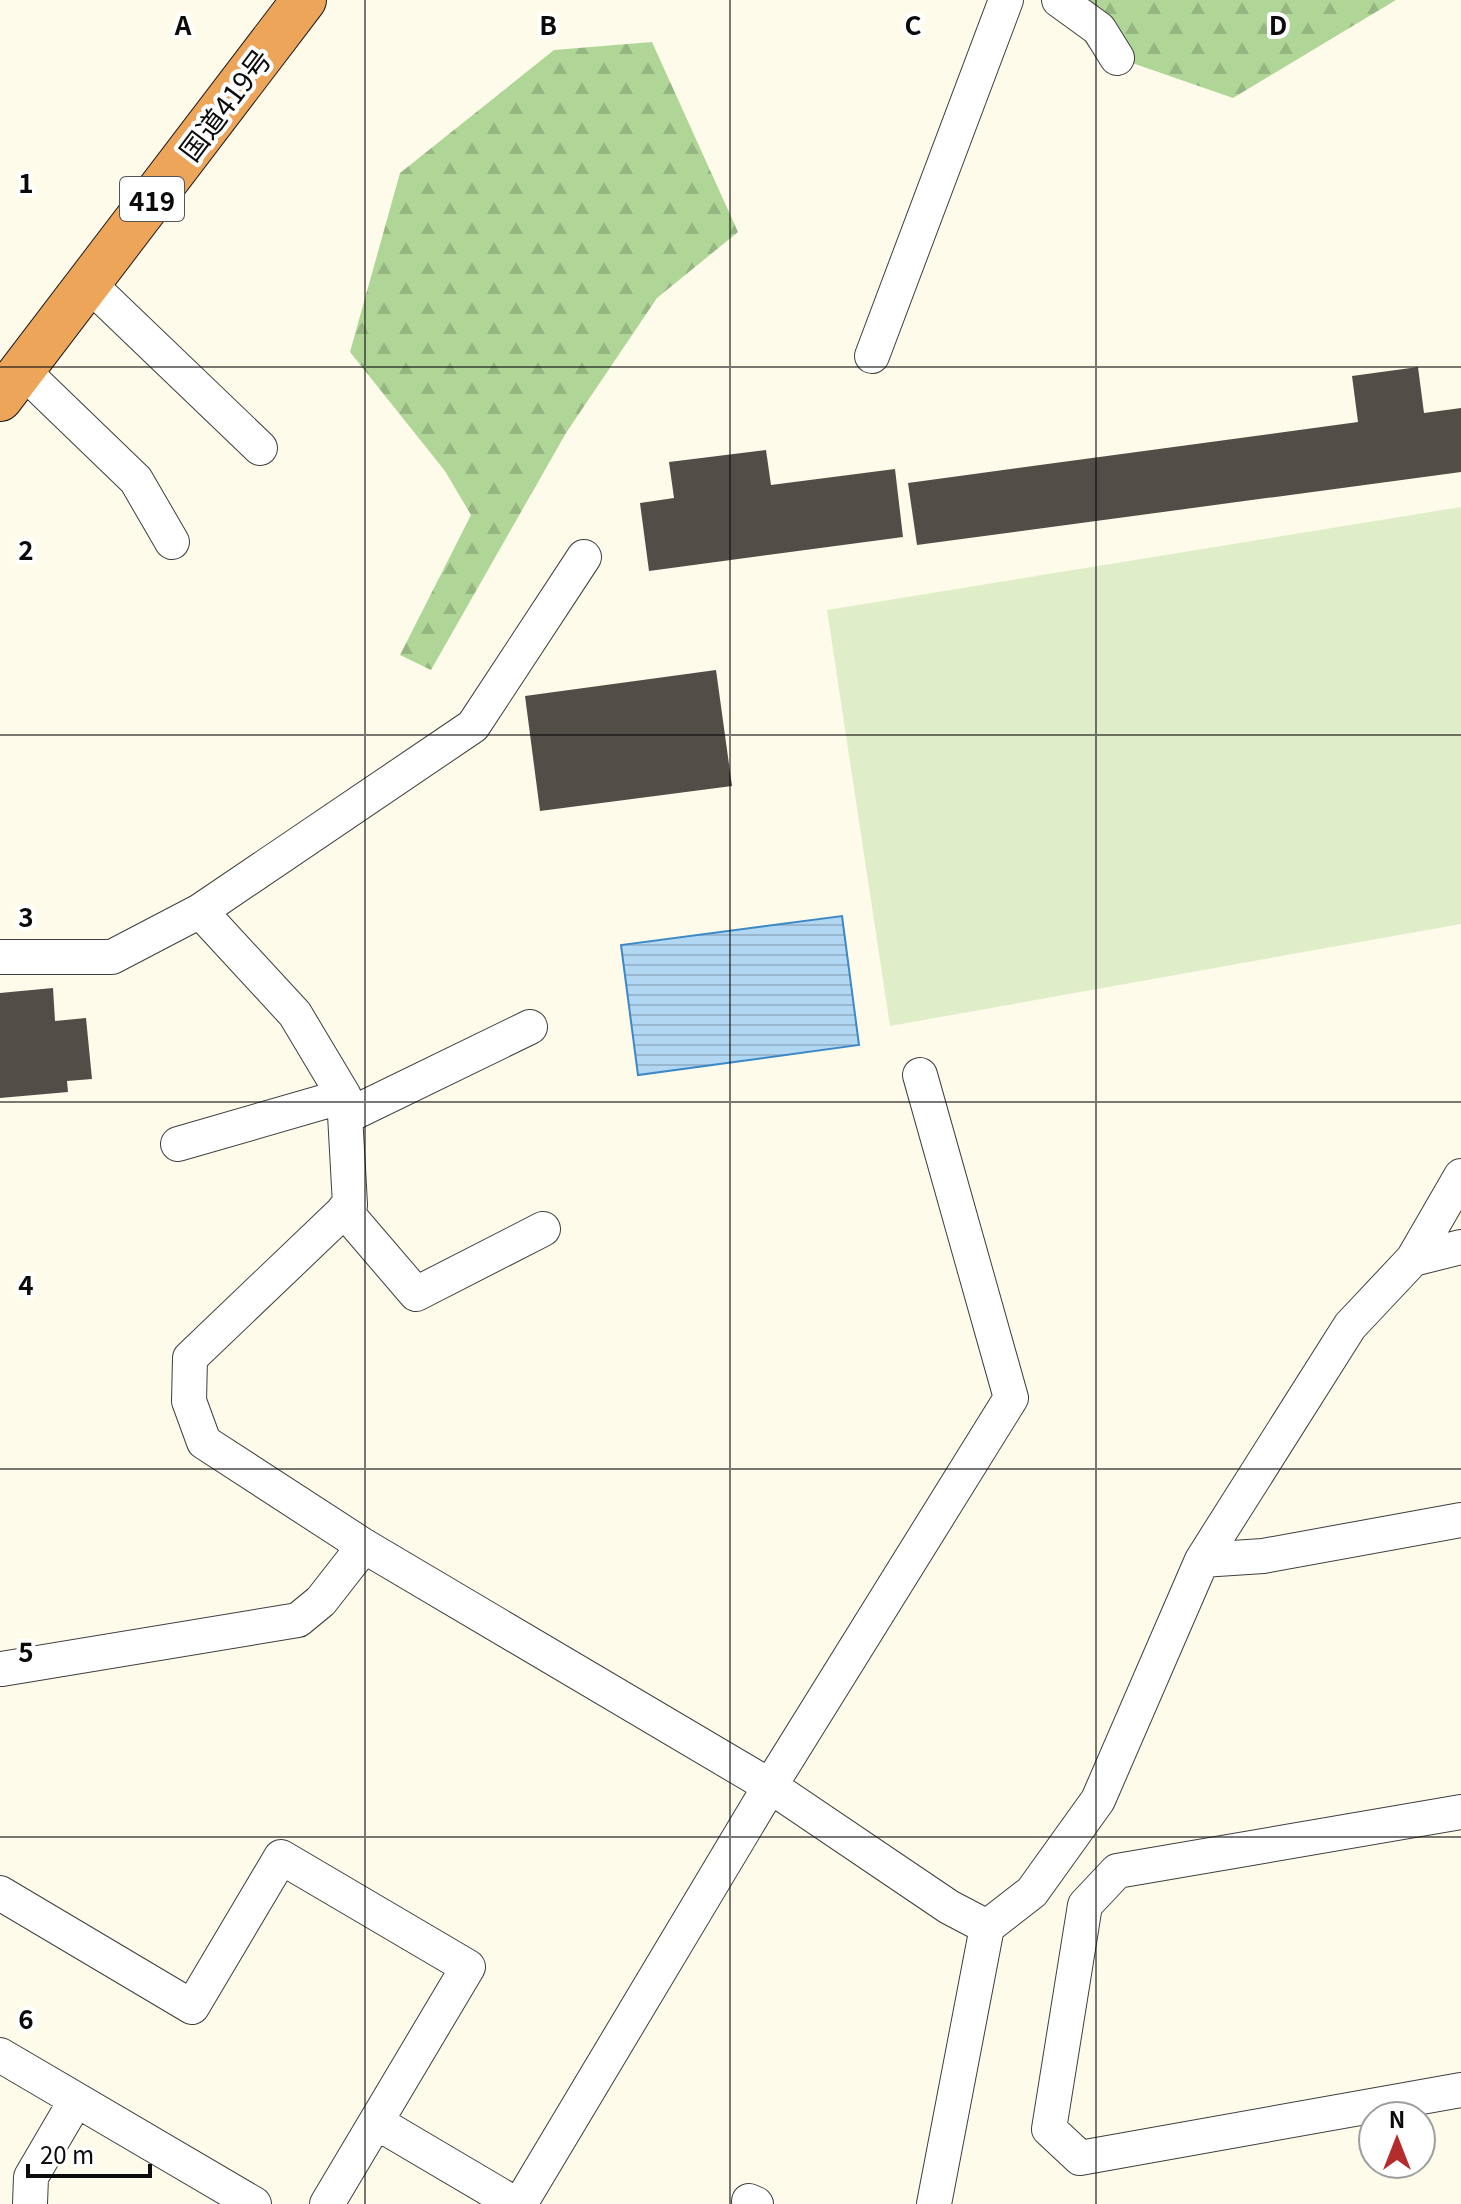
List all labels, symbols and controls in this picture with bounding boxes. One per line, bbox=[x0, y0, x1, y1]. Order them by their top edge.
text: A bbox=[174, 5, 192, 42]
text: B bbox=[539, 5, 557, 42]
text: C bbox=[904, 5, 922, 42]
text: D bbox=[1269, 5, 1287, 42]
street label: 国道419号 bbox=[169, 40, 279, 168]
text: 1 bbox=[18, 163, 34, 200]
road number: 419 bbox=[120, 177, 184, 221]
text: 2 bbox=[18, 530, 34, 567]
text: 3 bbox=[18, 897, 34, 934]
text: 4 bbox=[18, 1265, 34, 1302]
text: 5 bbox=[18, 1632, 34, 1669]
text: 6 bbox=[18, 1999, 34, 2036]
north arrow bbox=[1357, 2100, 1437, 2180]
text: N bbox=[1389, 2102, 1405, 2134]
scale bar bbox=[28, 2128, 150, 2178]
text: 20 m bbox=[40, 2136, 94, 2171]

